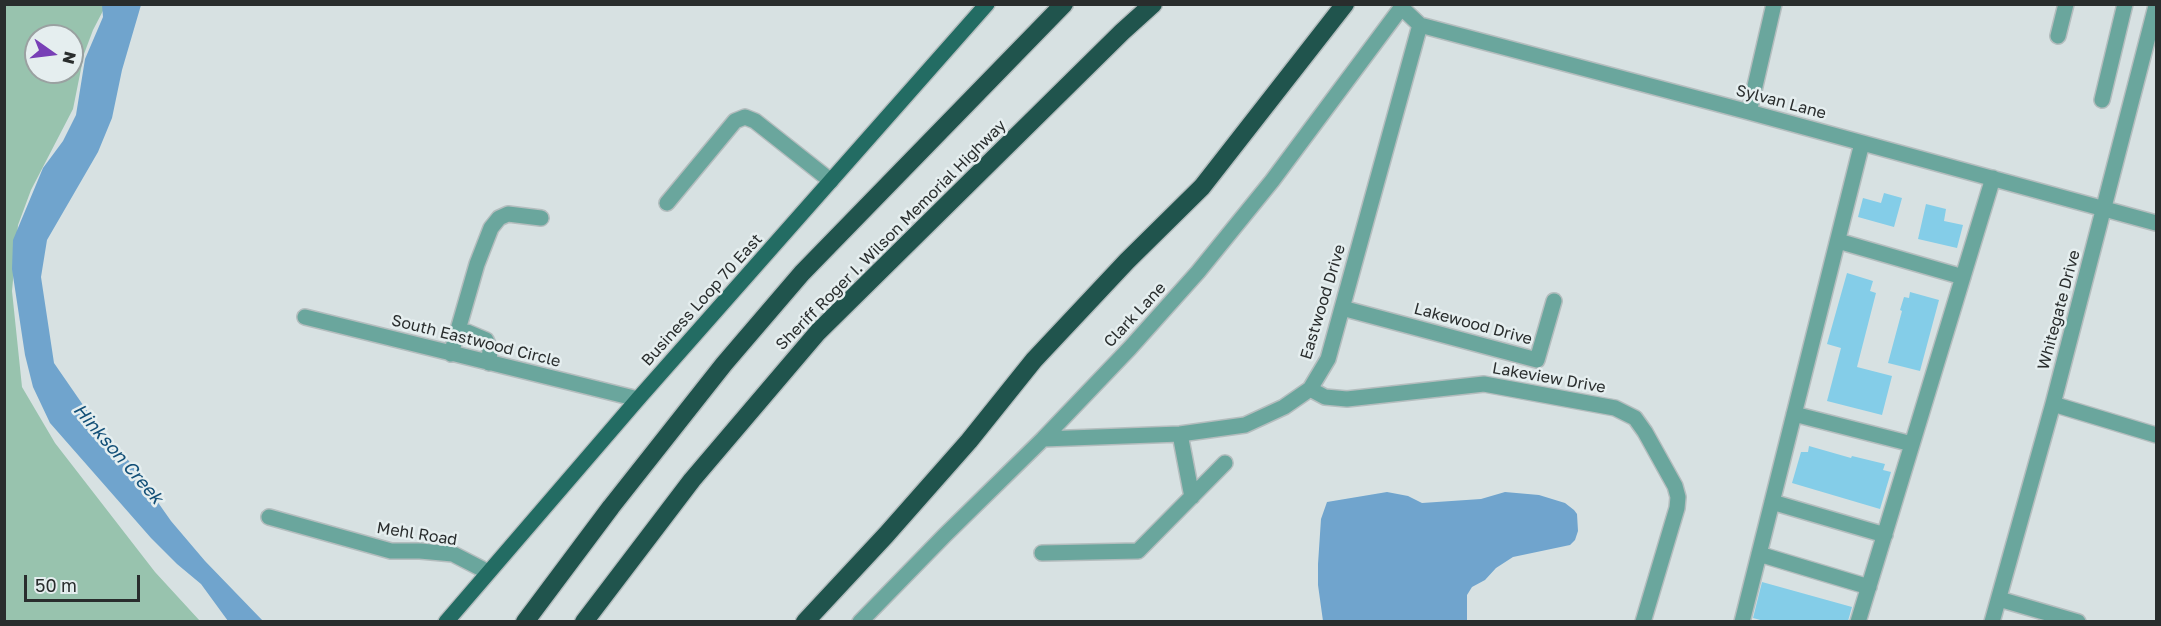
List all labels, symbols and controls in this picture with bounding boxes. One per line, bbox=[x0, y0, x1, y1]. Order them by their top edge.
north arrow bbox=[24, 24, 84, 84]
text: N bbox=[58, 50, 81, 66]
street label: Sylvan Lane bbox=[1734, 81, 1828, 123]
street label: Sheriff Roger I. Wilson Memorial Highway bbox=[772, 116, 1010, 354]
street label: Business Loop 70 East bbox=[638, 230, 766, 370]
street label: Eastwood Drive bbox=[1296, 242, 1350, 362]
street label: Whitegate Drive bbox=[2034, 248, 2084, 372]
street label: Clark Lane bbox=[1100, 279, 1170, 351]
street label: Lakewood Drive bbox=[1412, 299, 1534, 349]
street label: South Eastwood Circle bbox=[390, 311, 562, 371]
street label: Lakeview Drive bbox=[1491, 359, 1607, 397]
water label: Hinkson Creek bbox=[69, 399, 167, 509]
street label: Mehl Road bbox=[375, 518, 459, 550]
scale bar bbox=[27, 563, 142, 601]
text: 50 m bbox=[35, 574, 77, 596]

